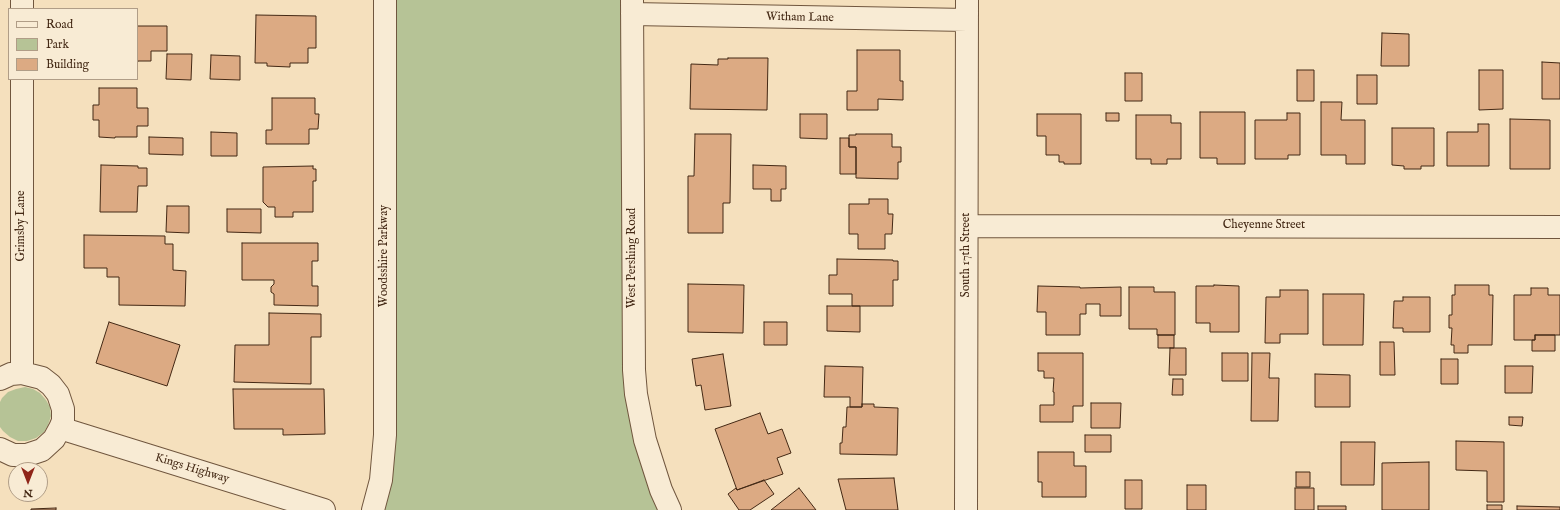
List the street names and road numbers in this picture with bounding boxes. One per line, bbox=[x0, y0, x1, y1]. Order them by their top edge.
street label: Witham Lane bbox=[766, 10, 834, 26]
street label: Grimsby Lane bbox=[15, 190, 29, 262]
street label: Woodsshire Parkway bbox=[378, 205, 392, 307]
street label: West Pershing Road bbox=[626, 208, 640, 308]
street label: South 17th Street bbox=[960, 213, 974, 297]
street label: Cheyenne Street bbox=[1223, 219, 1305, 233]
street label: Kings Highway bbox=[153, 451, 231, 487]

